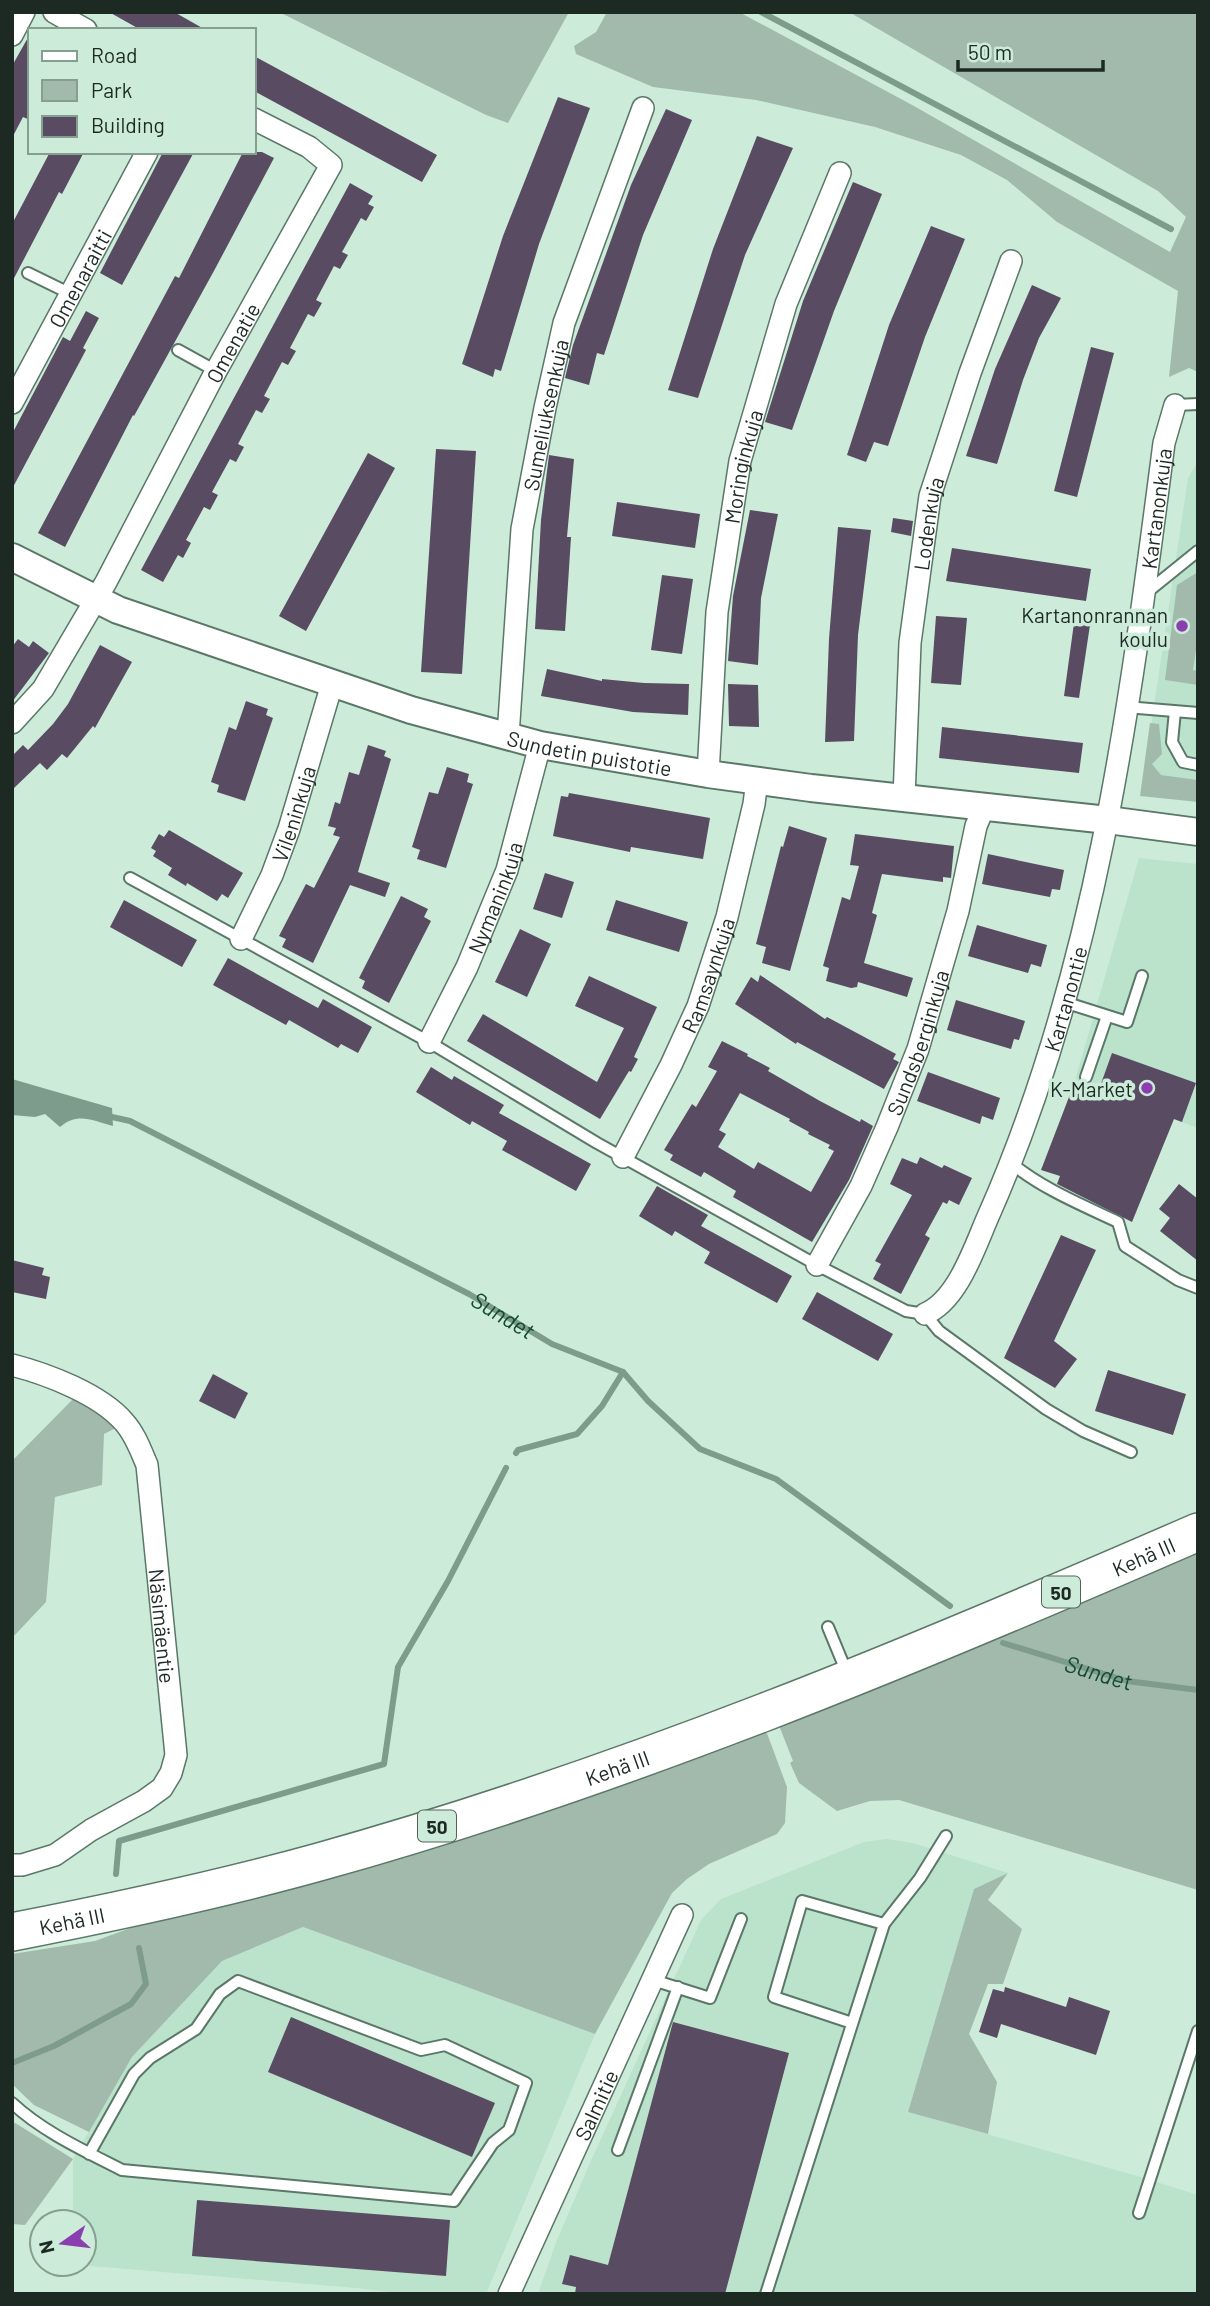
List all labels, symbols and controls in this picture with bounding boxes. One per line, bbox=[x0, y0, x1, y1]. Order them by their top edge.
legend bbox=[28, 28, 256, 154]
scale bar bbox=[958, 28, 1103, 72]
text: 50 m bbox=[968, 39, 1012, 64]
text: Road bbox=[91, 42, 137, 67]
text: Park bbox=[91, 77, 132, 102]
text: Building bbox=[91, 112, 165, 137]
street label: Omenaraitti bbox=[43, 224, 116, 331]
street label: Omenatie bbox=[200, 298, 264, 387]
street label: Sumeliuksenkuja bbox=[517, 337, 573, 493]
street label: Moringinkuja bbox=[718, 406, 767, 525]
street label: Kartanonkuja bbox=[1135, 447, 1176, 570]
street label: Lodenkuja bbox=[908, 473, 948, 572]
place label: Kartanonrannan koulu bbox=[1021, 602, 1168, 651]
marker: Kartanonrannan koulu bbox=[1174, 618, 1190, 634]
street label: Sundetin puistotie bbox=[505, 724, 674, 780]
street label: Vileninkuja bbox=[266, 763, 320, 865]
street label: Nymaninkuja bbox=[462, 839, 526, 957]
street label: Ramsaynkuja bbox=[675, 914, 739, 1037]
street label: Kartanontie bbox=[1038, 943, 1091, 1054]
street label: Sundsberginkuja bbox=[881, 967, 953, 1118]
place label: K-Market bbox=[1050, 1076, 1133, 1101]
marker: K-Market bbox=[1139, 1080, 1155, 1096]
water label: Sundet bbox=[466, 1285, 540, 1344]
street label: Kehä III bbox=[1108, 1531, 1179, 1580]
street label: Näsimäentie bbox=[145, 1567, 181, 1684]
road number: 50 bbox=[1042, 1576, 1080, 1608]
water label: Sundet bbox=[1062, 1649, 1133, 1695]
street label: Kehä III bbox=[582, 1744, 653, 1790]
road number: 50 bbox=[418, 1810, 456, 1842]
street label: Kehä III bbox=[37, 1901, 107, 1939]
street label: Salmitie bbox=[568, 2066, 622, 2144]
north arrow bbox=[28, 2208, 98, 2278]
text: N bbox=[33, 2238, 59, 2256]

